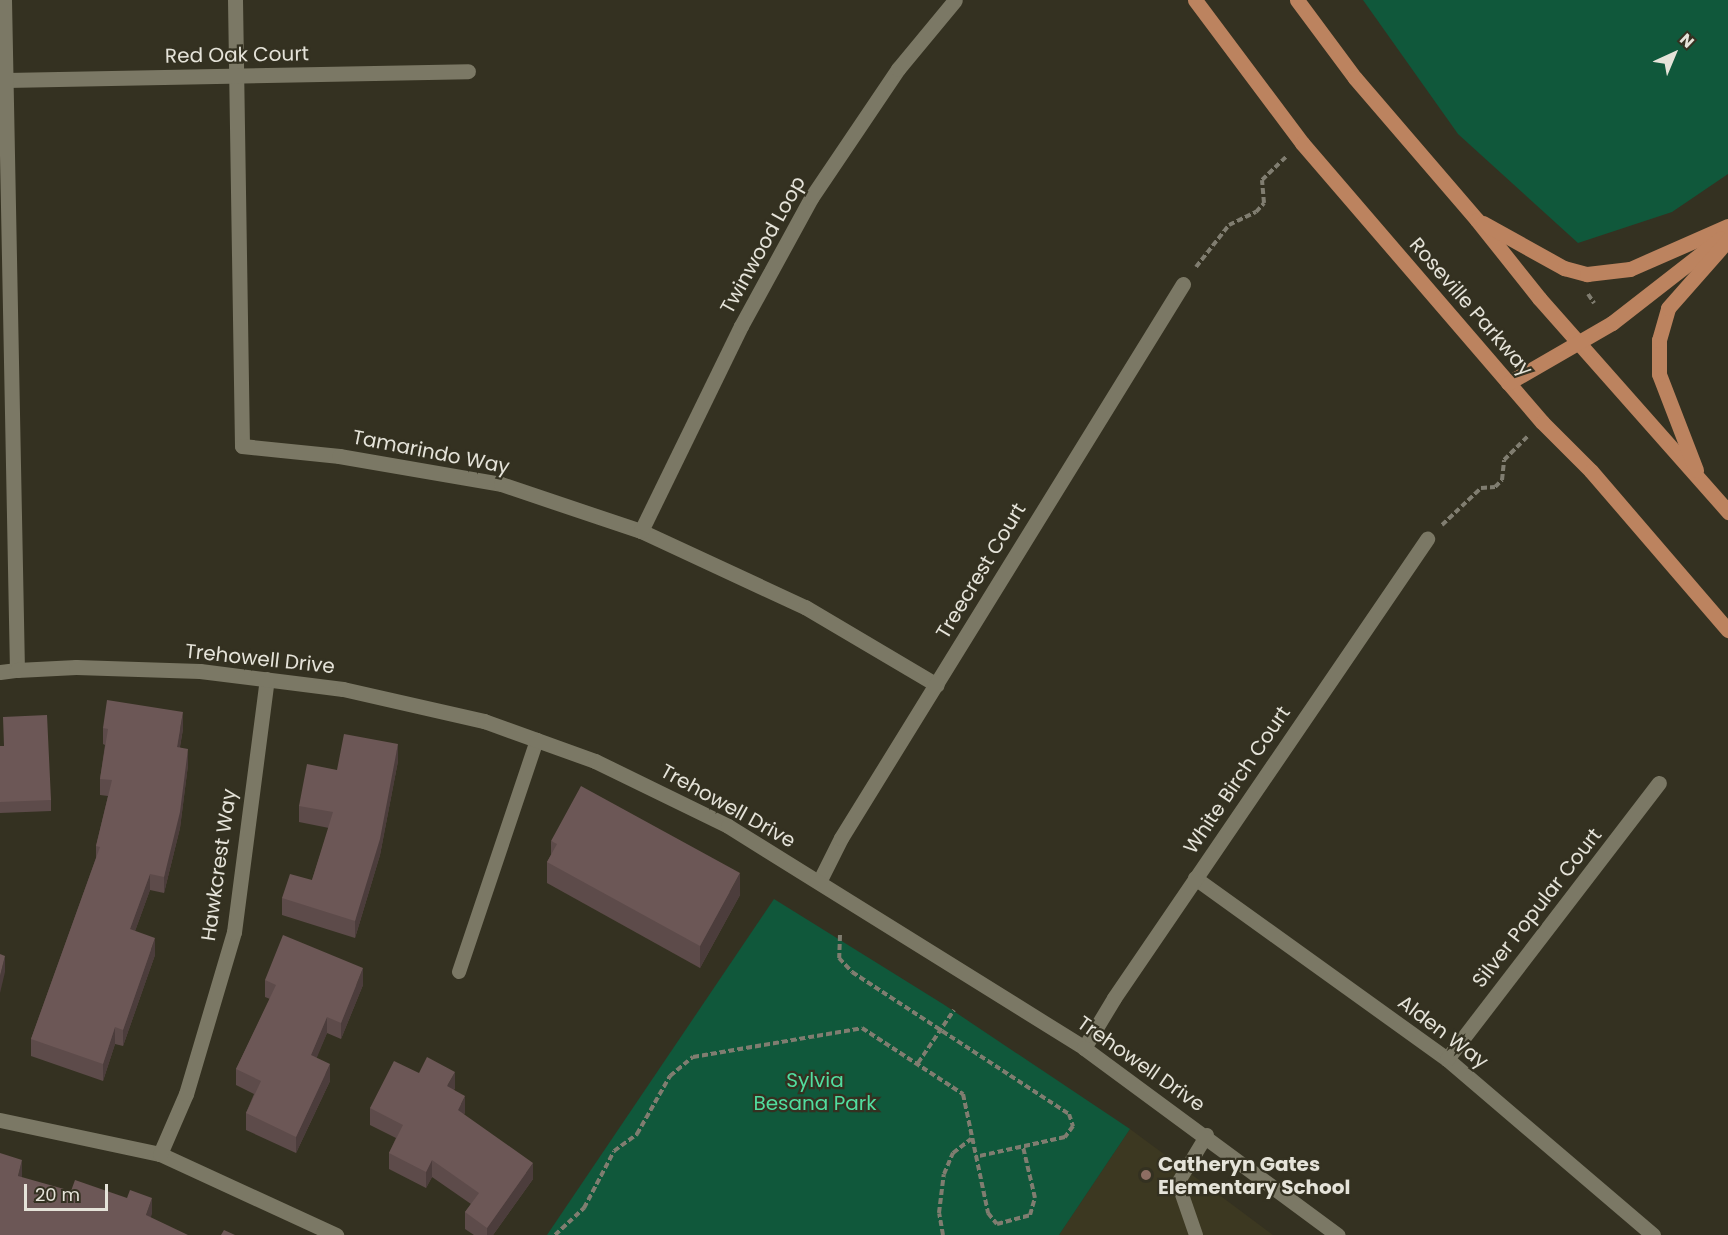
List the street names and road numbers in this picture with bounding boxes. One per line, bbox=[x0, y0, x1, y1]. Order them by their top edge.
street label: Red Oak Court bbox=[165, 42, 309, 68]
street label: Twinwood Loop bbox=[715, 172, 811, 318]
street label: Roseville Parkway bbox=[1404, 233, 1538, 381]
street label: Tamarindo Way bbox=[350, 425, 512, 479]
street label: Treecrest Court bbox=[931, 499, 1031, 643]
street label: Trehowell Drive bbox=[184, 639, 336, 679]
street label: White Birch Court bbox=[1179, 702, 1295, 858]
street label: Trehowell Drive bbox=[656, 759, 800, 853]
street label: Hawkcrest Way bbox=[196, 787, 242, 943]
street label: Silver Popular Court bbox=[1467, 823, 1607, 993]
street label: Alden Way bbox=[1393, 990, 1493, 1074]
street label: Trehowell Drive bbox=[1073, 1011, 1209, 1117]

